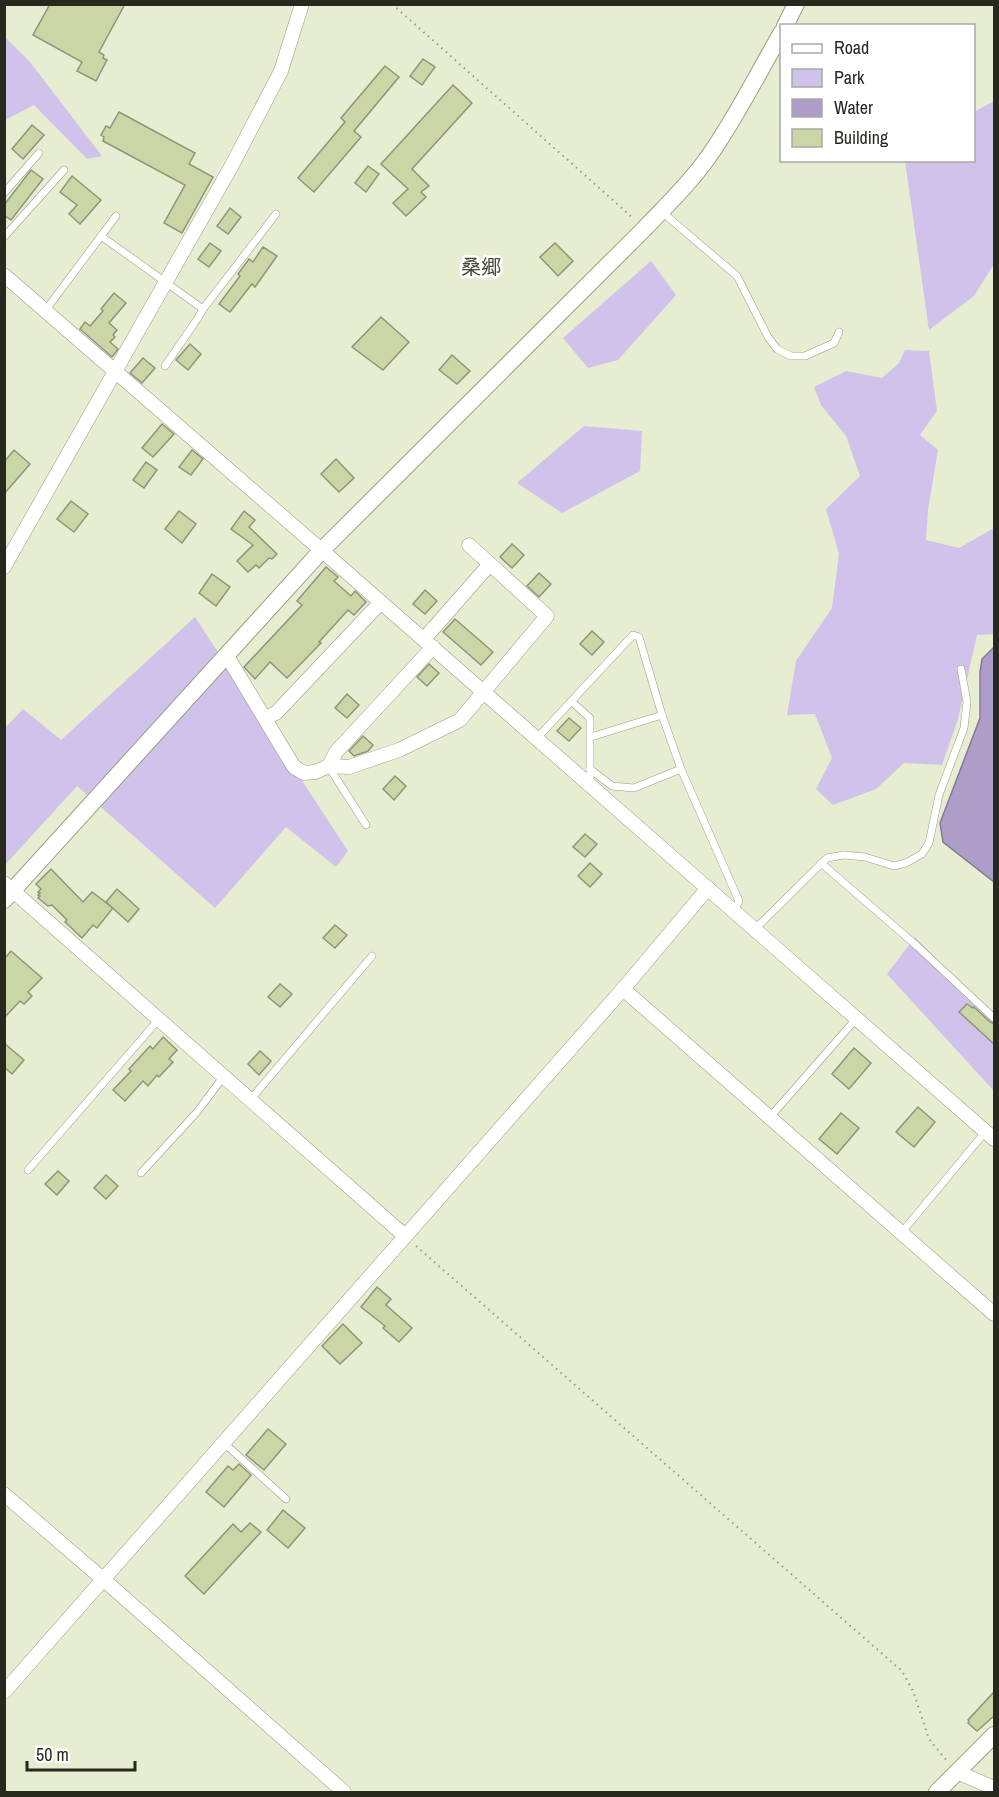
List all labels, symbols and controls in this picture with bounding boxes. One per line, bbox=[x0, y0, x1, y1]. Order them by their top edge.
legend bbox=[780, 24, 975, 162]
text: Road bbox=[834, 35, 869, 60]
text: Park bbox=[834, 65, 865, 90]
text: Water bbox=[834, 95, 873, 120]
text: Building bbox=[834, 125, 889, 150]
district label: 桑郷 bbox=[461, 253, 501, 280]
scale bar bbox=[27, 1734, 135, 1772]
text: 50 m bbox=[36, 1742, 69, 1767]

